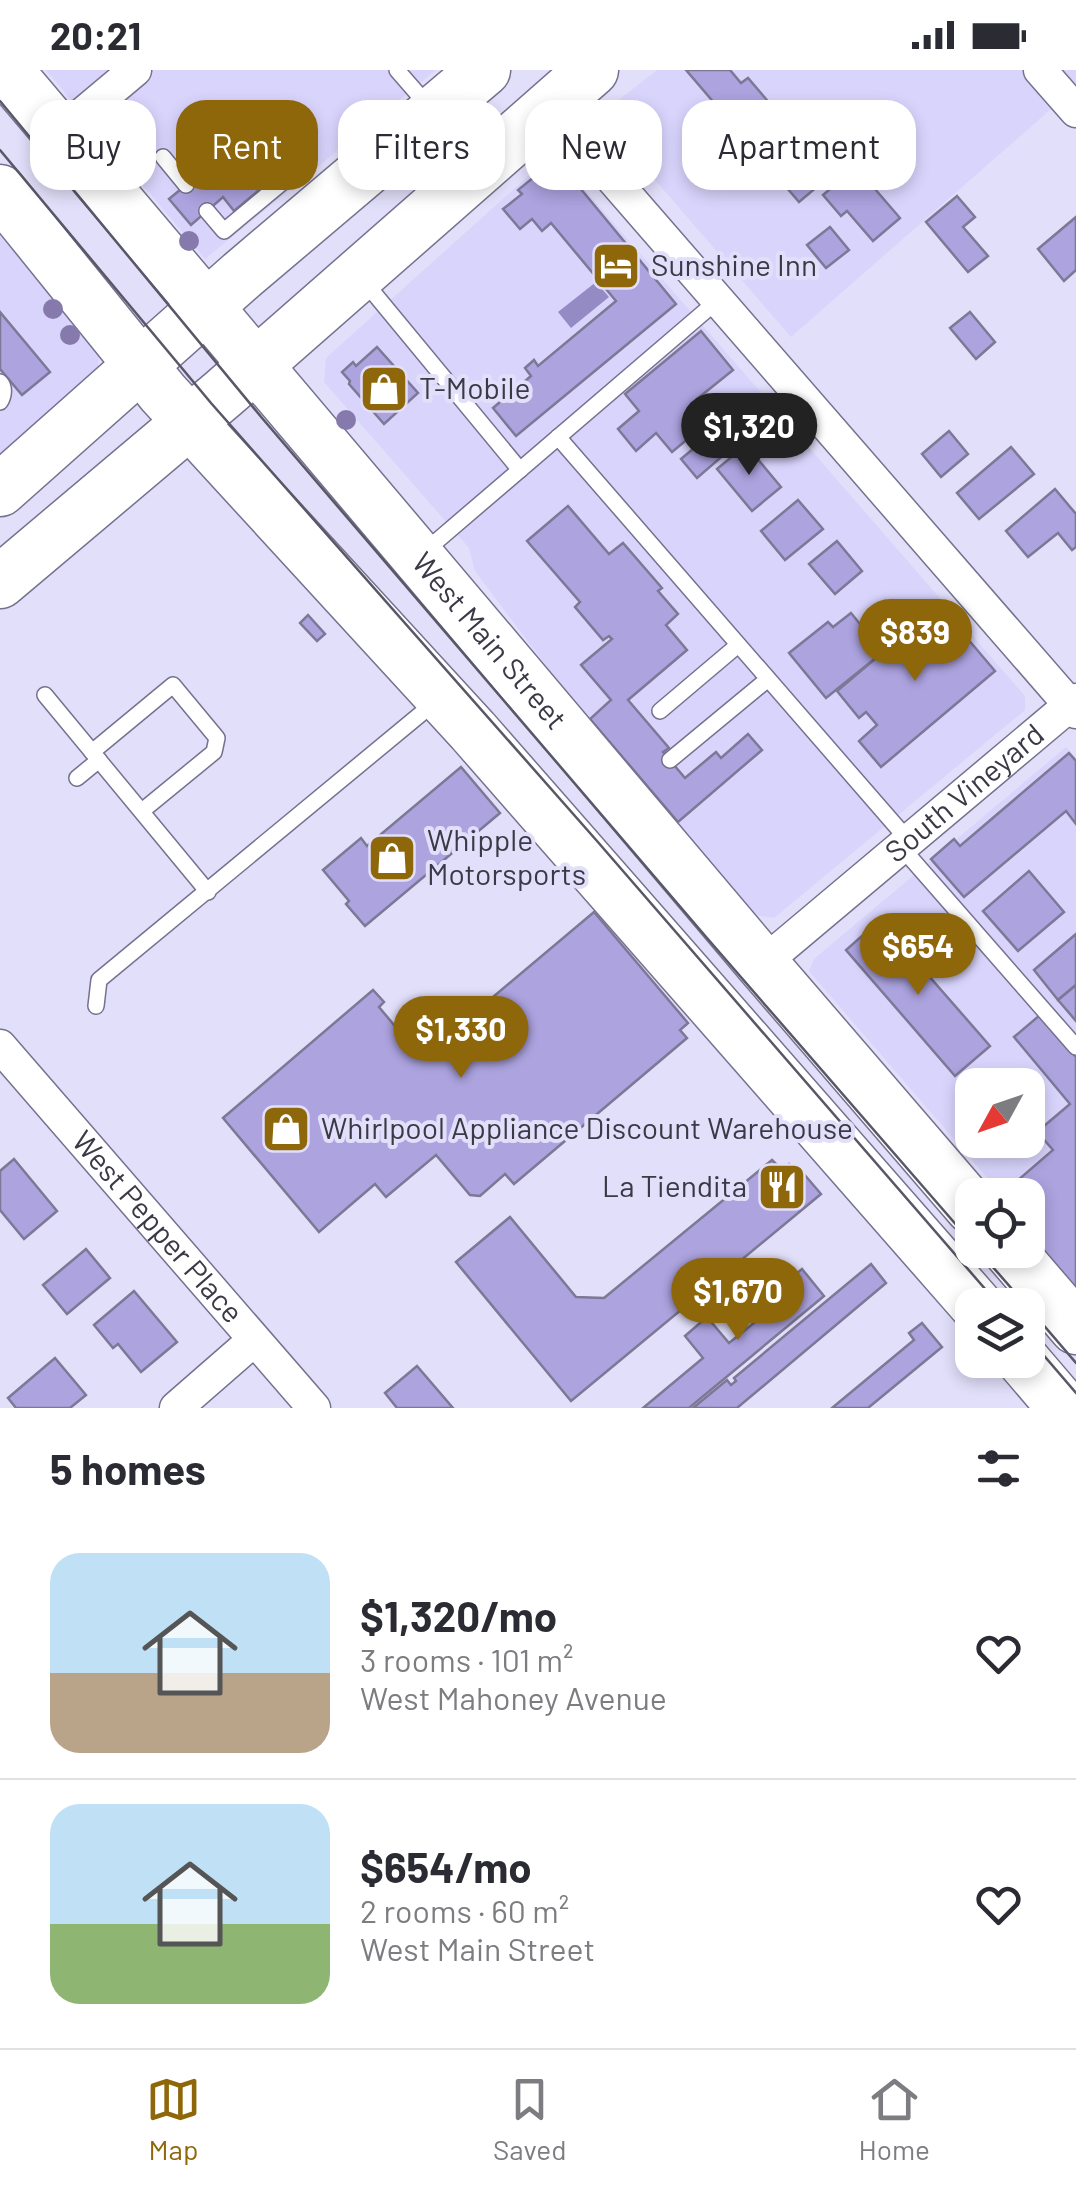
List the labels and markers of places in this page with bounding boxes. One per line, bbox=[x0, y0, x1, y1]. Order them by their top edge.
hotel icon: Sunshine Inn bbox=[590, 240, 642, 292]
place label: Sunshine Inn bbox=[651, 246, 817, 282]
shop icon: T-Mobile bbox=[358, 363, 410, 415]
place label: T-Mobile bbox=[419, 369, 531, 405]
pin: $1,320 bbox=[668, 393, 830, 478]
pin: $839 bbox=[856, 599, 974, 684]
place label: Whipple Motorsports bbox=[427, 821, 586, 891]
shop icon: Whipple Motorsports bbox=[366, 832, 418, 884]
pin: $654 bbox=[859, 913, 977, 998]
pin: $1,330 bbox=[380, 996, 542, 1081]
shop icon: Whirlpool Appliance Discount Warehouse bbox=[260, 1103, 312, 1155]
place label: Whirlpool Appliance Discount Warehouse bbox=[321, 1109, 853, 1145]
restaurant icon: La Tiendita bbox=[756, 1161, 808, 1213]
place label: La Tiendita bbox=[602, 1167, 747, 1203]
pin: $1,670 bbox=[657, 1258, 819, 1343]

